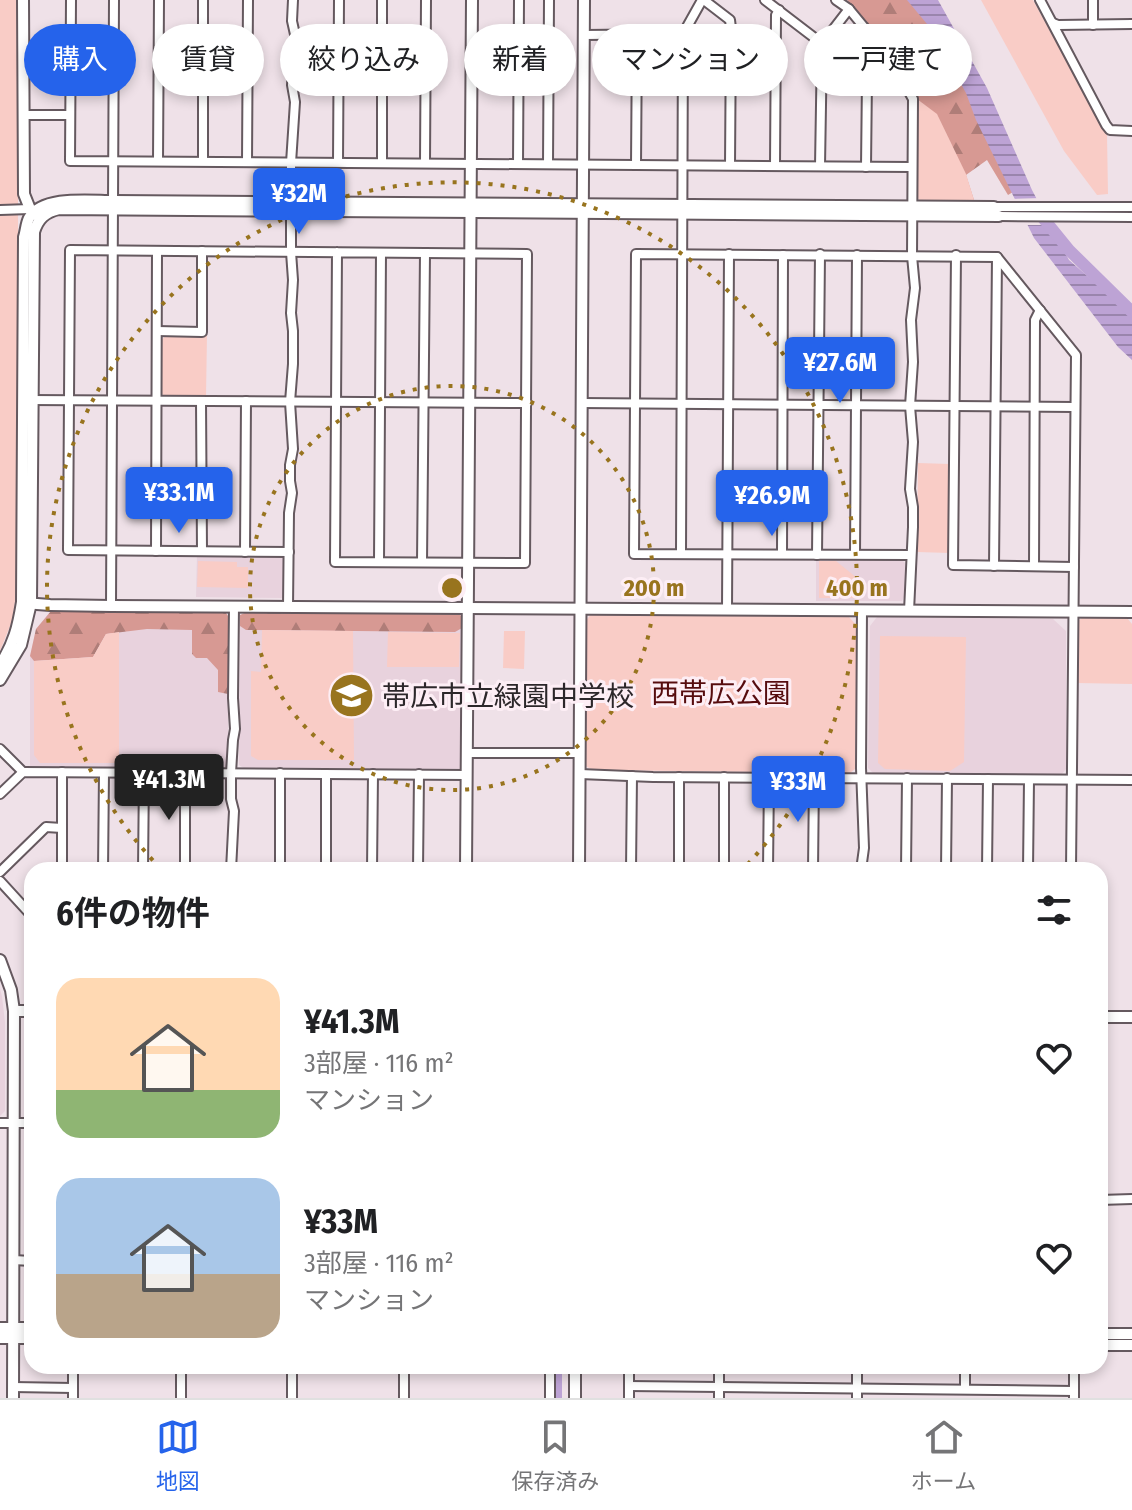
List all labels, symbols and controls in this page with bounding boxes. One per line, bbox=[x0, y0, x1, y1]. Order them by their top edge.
chip: 購入 bbox=[24, 24, 136, 96]
chip: 賃貸 bbox=[152, 24, 264, 96]
chip: 絞り込み bbox=[280, 24, 448, 96]
chip: 新着 bbox=[464, 24, 576, 96]
chip: マンション bbox=[592, 24, 788, 96]
chip: 一戸建て bbox=[804, 24, 972, 96]
pin: ¥32M bbox=[252, 168, 346, 236]
text: ¥32M bbox=[271, 178, 327, 209]
pin: ¥27.6M bbox=[775, 337, 905, 405]
text: ¥27.6M bbox=[803, 347, 877, 378]
pin: ¥33.1M bbox=[114, 467, 244, 535]
pin: ¥26.9M bbox=[707, 470, 837, 538]
text: ¥33.1M bbox=[144, 477, 214, 508]
text: ¥26.9M bbox=[734, 480, 810, 511]
centre of rings bbox=[438, 574, 466, 602]
text: 200 m bbox=[623, 574, 684, 602]
text: 400 m bbox=[826, 574, 888, 602]
school or university icon: 帯広市立緑園中学校 bbox=[327, 672, 375, 720]
park label: 西帯広公園 bbox=[651, 677, 791, 710]
place label: 帯広市立緑園中学校 bbox=[382, 680, 634, 713]
pin: ¥41.3M bbox=[104, 754, 234, 822]
pin: ¥33M bbox=[751, 756, 845, 824]
text: ¥41.3M bbox=[133, 764, 205, 795]
text: ¥33M bbox=[770, 766, 826, 797]
icon: filters bbox=[1032, 888, 1076, 932]
text: 6件の物件 bbox=[56, 893, 210, 934]
text: ¥41.3M bbox=[304, 1001, 399, 1042]
icon: home bbox=[120, 1010, 216, 1106]
icon: heart bbox=[1032, 1036, 1076, 1080]
text: 3部屋 · 116 m² bbox=[304, 1048, 454, 1079]
text: マンション bbox=[304, 1085, 434, 1116]
text: ¥33M bbox=[304, 1201, 378, 1242]
icon: home bbox=[120, 1210, 216, 1306]
icon: heart bbox=[1032, 1236, 1076, 1280]
text: 3部屋 · 116 m² bbox=[304, 1248, 454, 1279]
text: マンション bbox=[304, 1285, 434, 1316]
tab: 地図 bbox=[156, 1415, 200, 1495]
tab: 保存済み bbox=[511, 1415, 599, 1495]
tab: ホーム bbox=[911, 1415, 976, 1495]

